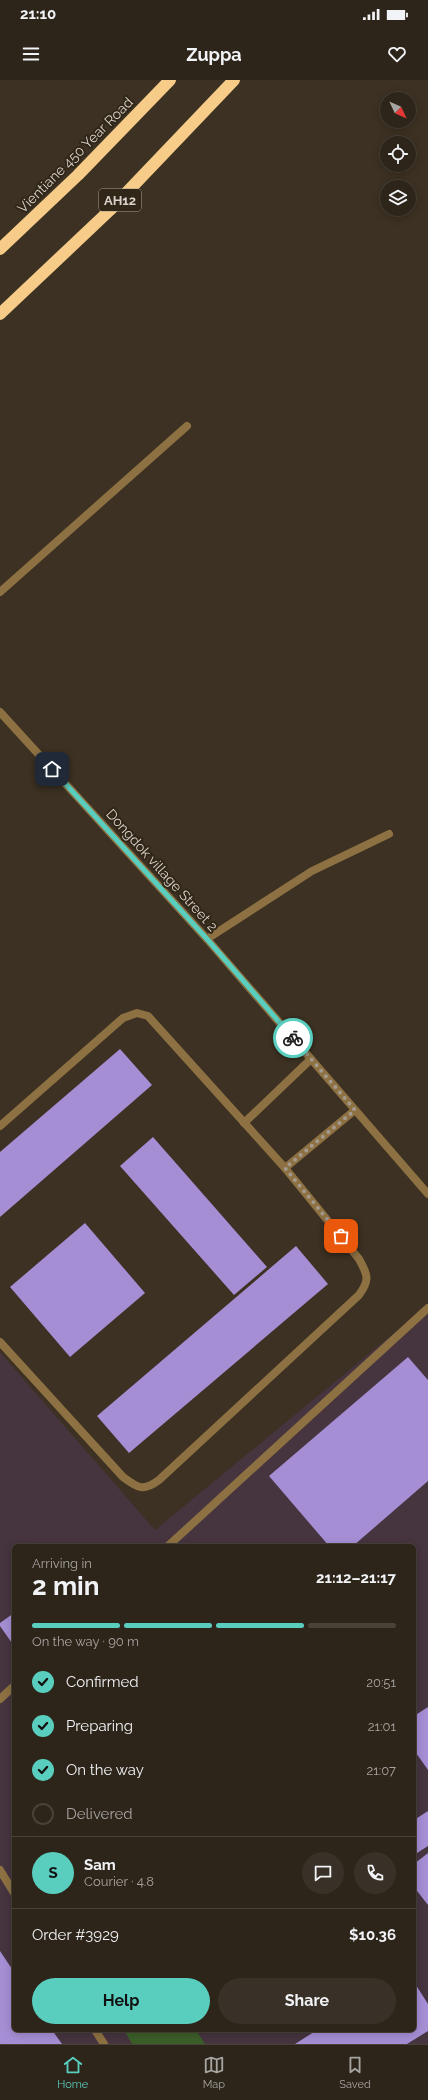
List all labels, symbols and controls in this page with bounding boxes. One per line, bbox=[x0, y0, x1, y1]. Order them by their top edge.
text: 21:10 bbox=[20, 5, 56, 23]
icon: menu bbox=[20, 43, 42, 65]
icon: heart bbox=[386, 43, 408, 65]
text: Zuppa bbox=[186, 44, 242, 65]
north arrow bbox=[380, 92, 416, 128]
map controls bbox=[380, 92, 416, 216]
street label: Vientiane 450 Year Road bbox=[14, 94, 136, 216]
button: locate bbox=[380, 136, 416, 172]
button: layers bbox=[380, 180, 416, 216]
road number: AH12 bbox=[99, 189, 141, 211]
pin bbox=[35, 752, 69, 786]
icon: home bbox=[41, 758, 63, 780]
street label: Dongdok village Street 2 bbox=[103, 806, 221, 934]
courier bbox=[273, 1018, 313, 1058]
icon: bike bbox=[282, 1027, 304, 1049]
pin bbox=[324, 1219, 358, 1253]
icon: bag bbox=[330, 1225, 352, 1247]
text: Arriving in bbox=[32, 1556, 92, 1571]
text: 21:12–21:17 bbox=[316, 1569, 396, 1587]
text: 2 min bbox=[32, 1571, 99, 1601]
text: On the way · 90 m bbox=[32, 1634, 139, 1649]
icon: check bbox=[32, 1671, 54, 1693]
text: Confirmed bbox=[66, 1673, 139, 1691]
text: 20:51 bbox=[366, 1675, 396, 1690]
icon: check bbox=[32, 1715, 54, 1737]
text: Preparing bbox=[66, 1717, 133, 1735]
text: 21:01 bbox=[368, 1719, 396, 1734]
icon: check bbox=[32, 1759, 54, 1781]
text: On the way bbox=[66, 1761, 144, 1779]
text: 21:07 bbox=[366, 1763, 396, 1778]
text: Delivered bbox=[66, 1805, 133, 1823]
button: chat bbox=[302, 1852, 344, 1894]
button: phone bbox=[354, 1852, 396, 1894]
text: Sam bbox=[84, 1856, 116, 1874]
text: S bbox=[48, 1864, 58, 1882]
text: Courier · 4.8 bbox=[84, 1874, 154, 1889]
text: Order #3929 bbox=[32, 1926, 119, 1944]
text: $10.36 bbox=[349, 1926, 396, 1944]
button: Help bbox=[32, 1978, 210, 2024]
button: Share bbox=[218, 1978, 396, 2024]
tab: Home bbox=[57, 2054, 88, 2091]
tab: Map bbox=[203, 2054, 225, 2091]
tab: Saved bbox=[339, 2054, 371, 2091]

